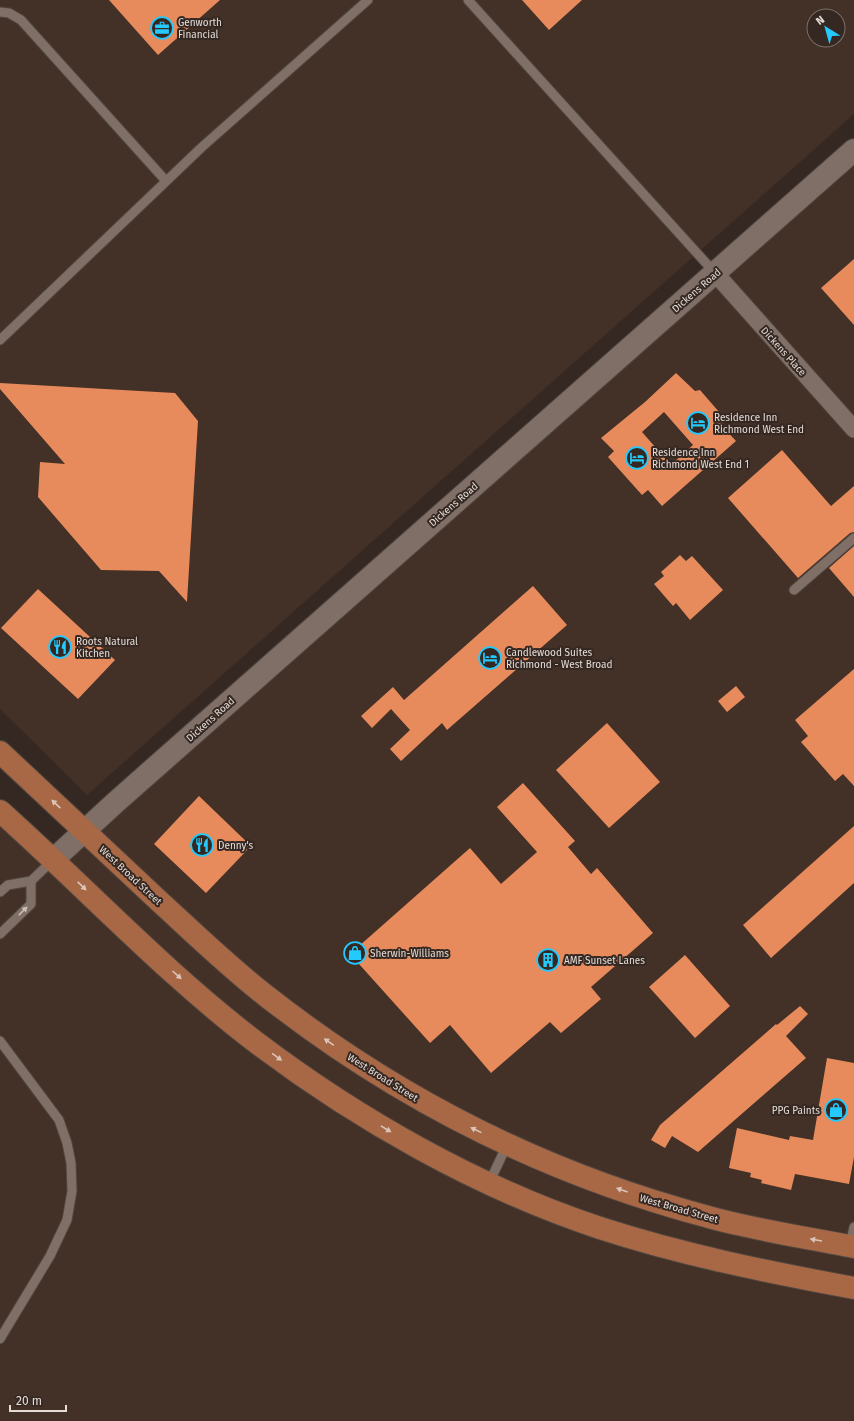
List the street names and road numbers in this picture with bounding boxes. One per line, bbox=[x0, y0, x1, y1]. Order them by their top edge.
street label: Dickens Road bbox=[670, 266, 724, 315]
street label: Dickens Place bbox=[758, 325, 808, 379]
street label: Dickens Road bbox=[427, 480, 481, 529]
street label: Dickens Road bbox=[184, 695, 237, 745]
street label: West Broad Street bbox=[97, 844, 164, 908]
street label: West Broad Street bbox=[345, 1051, 420, 1105]
street label: West Broad Street bbox=[638, 1192, 720, 1226]

